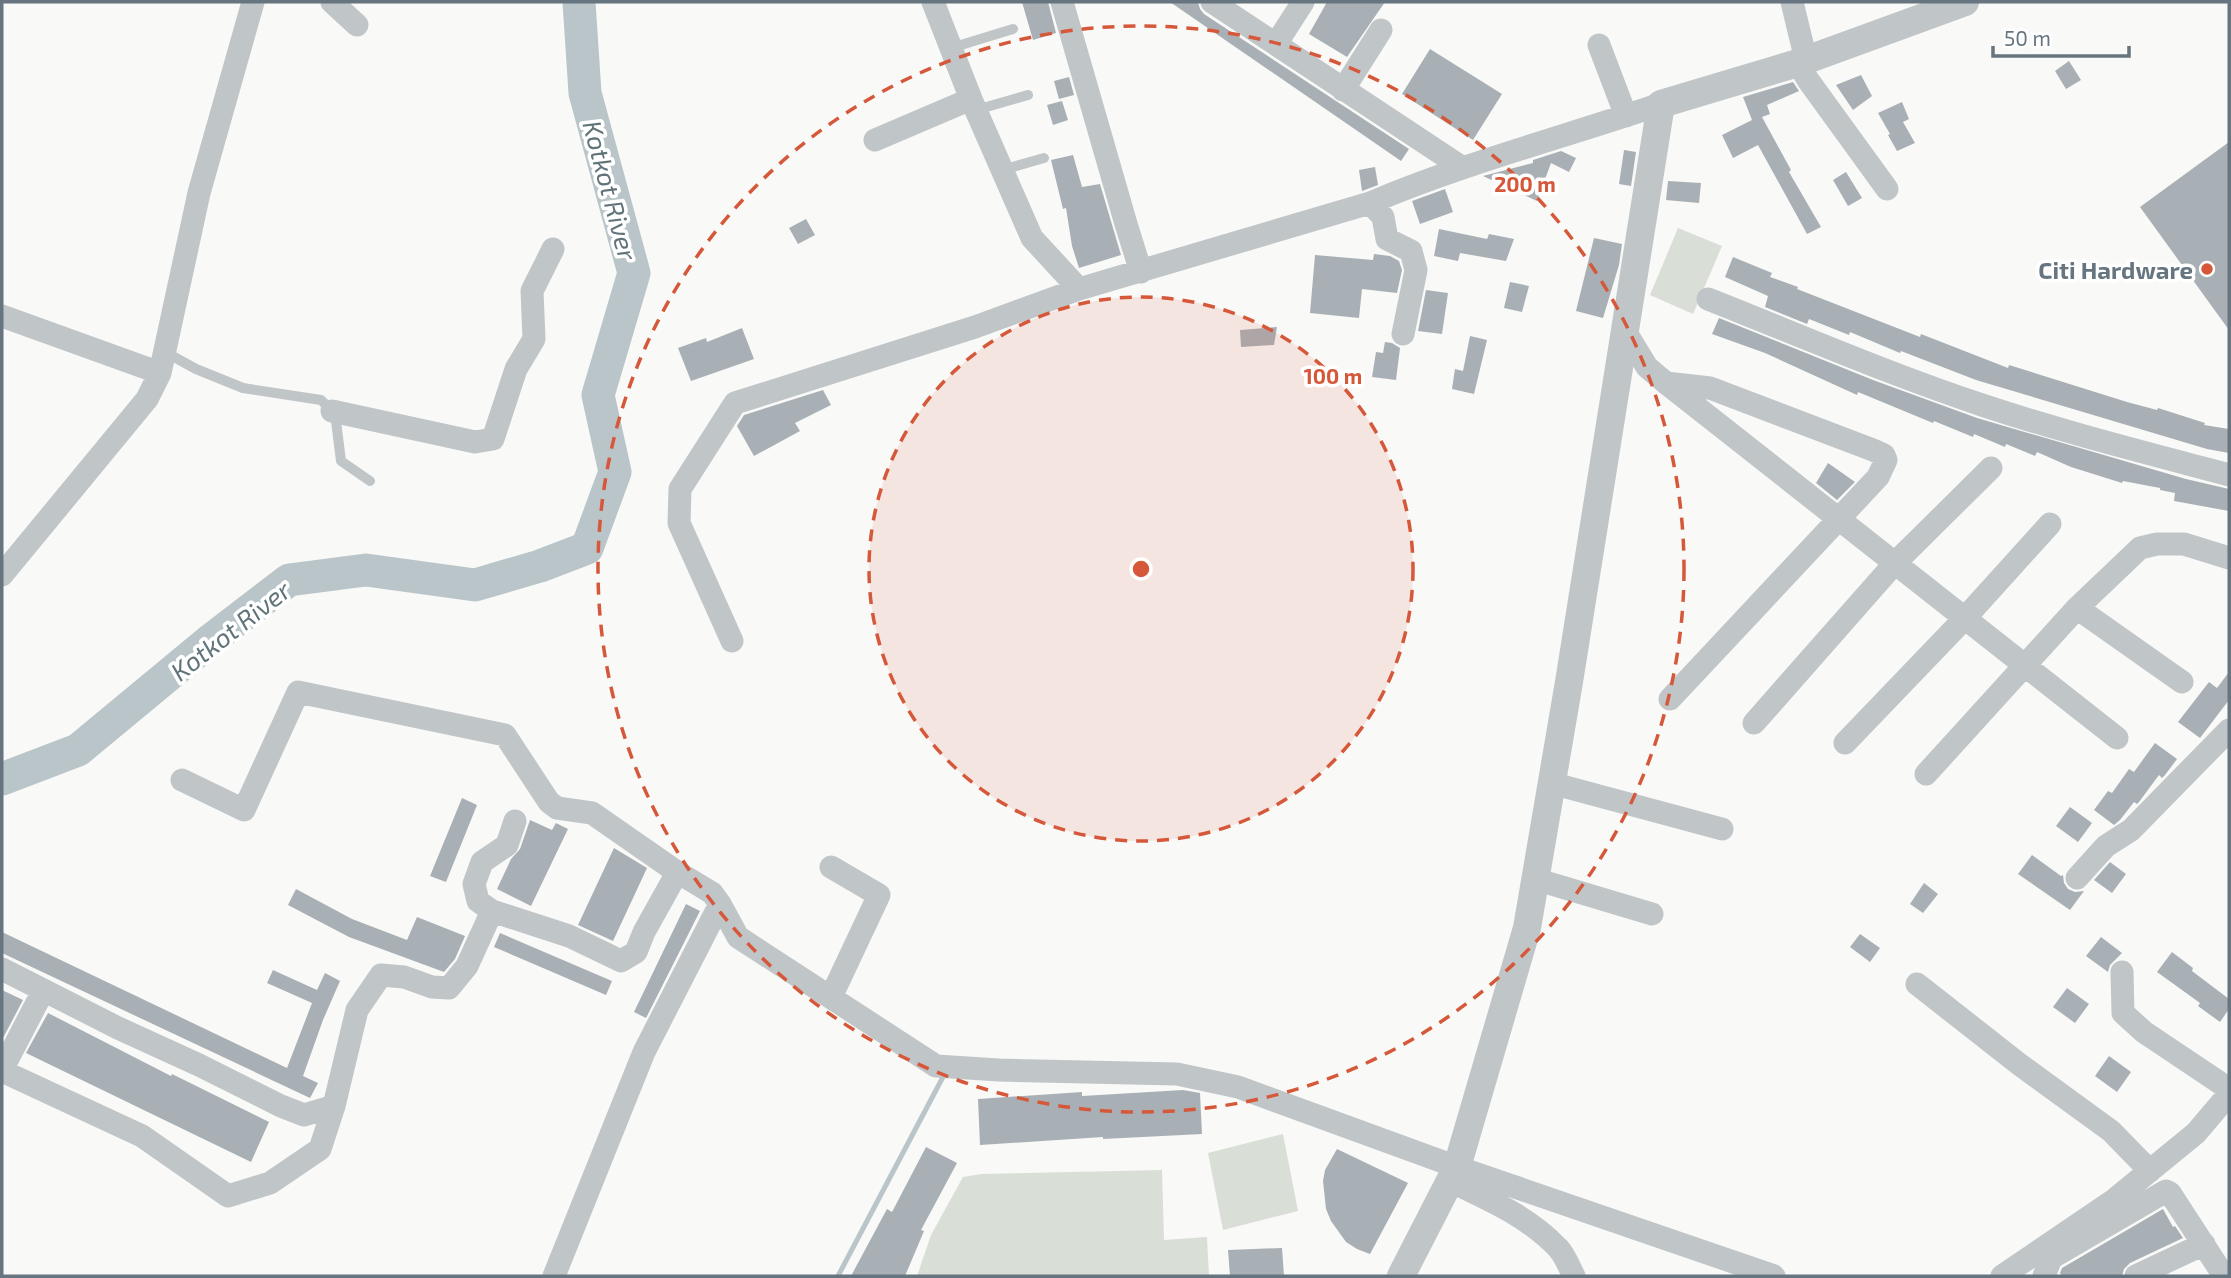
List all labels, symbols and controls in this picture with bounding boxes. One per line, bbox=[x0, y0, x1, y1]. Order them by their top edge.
scale bar bbox=[1993, 14, 2130, 58]
text: 50 m bbox=[2004, 25, 2051, 50]
water label: Kotkot River bbox=[577, 117, 645, 264]
text: 200 m bbox=[1494, 171, 1556, 196]
place label: Citi Hardware bbox=[2038, 255, 2193, 284]
marker: Citi Hardware bbox=[2199, 261, 2215, 277]
text: 100 m bbox=[1304, 363, 1362, 388]
centre of rings bbox=[1129, 557, 1153, 581]
water label: Kotkot River bbox=[164, 573, 297, 686]

